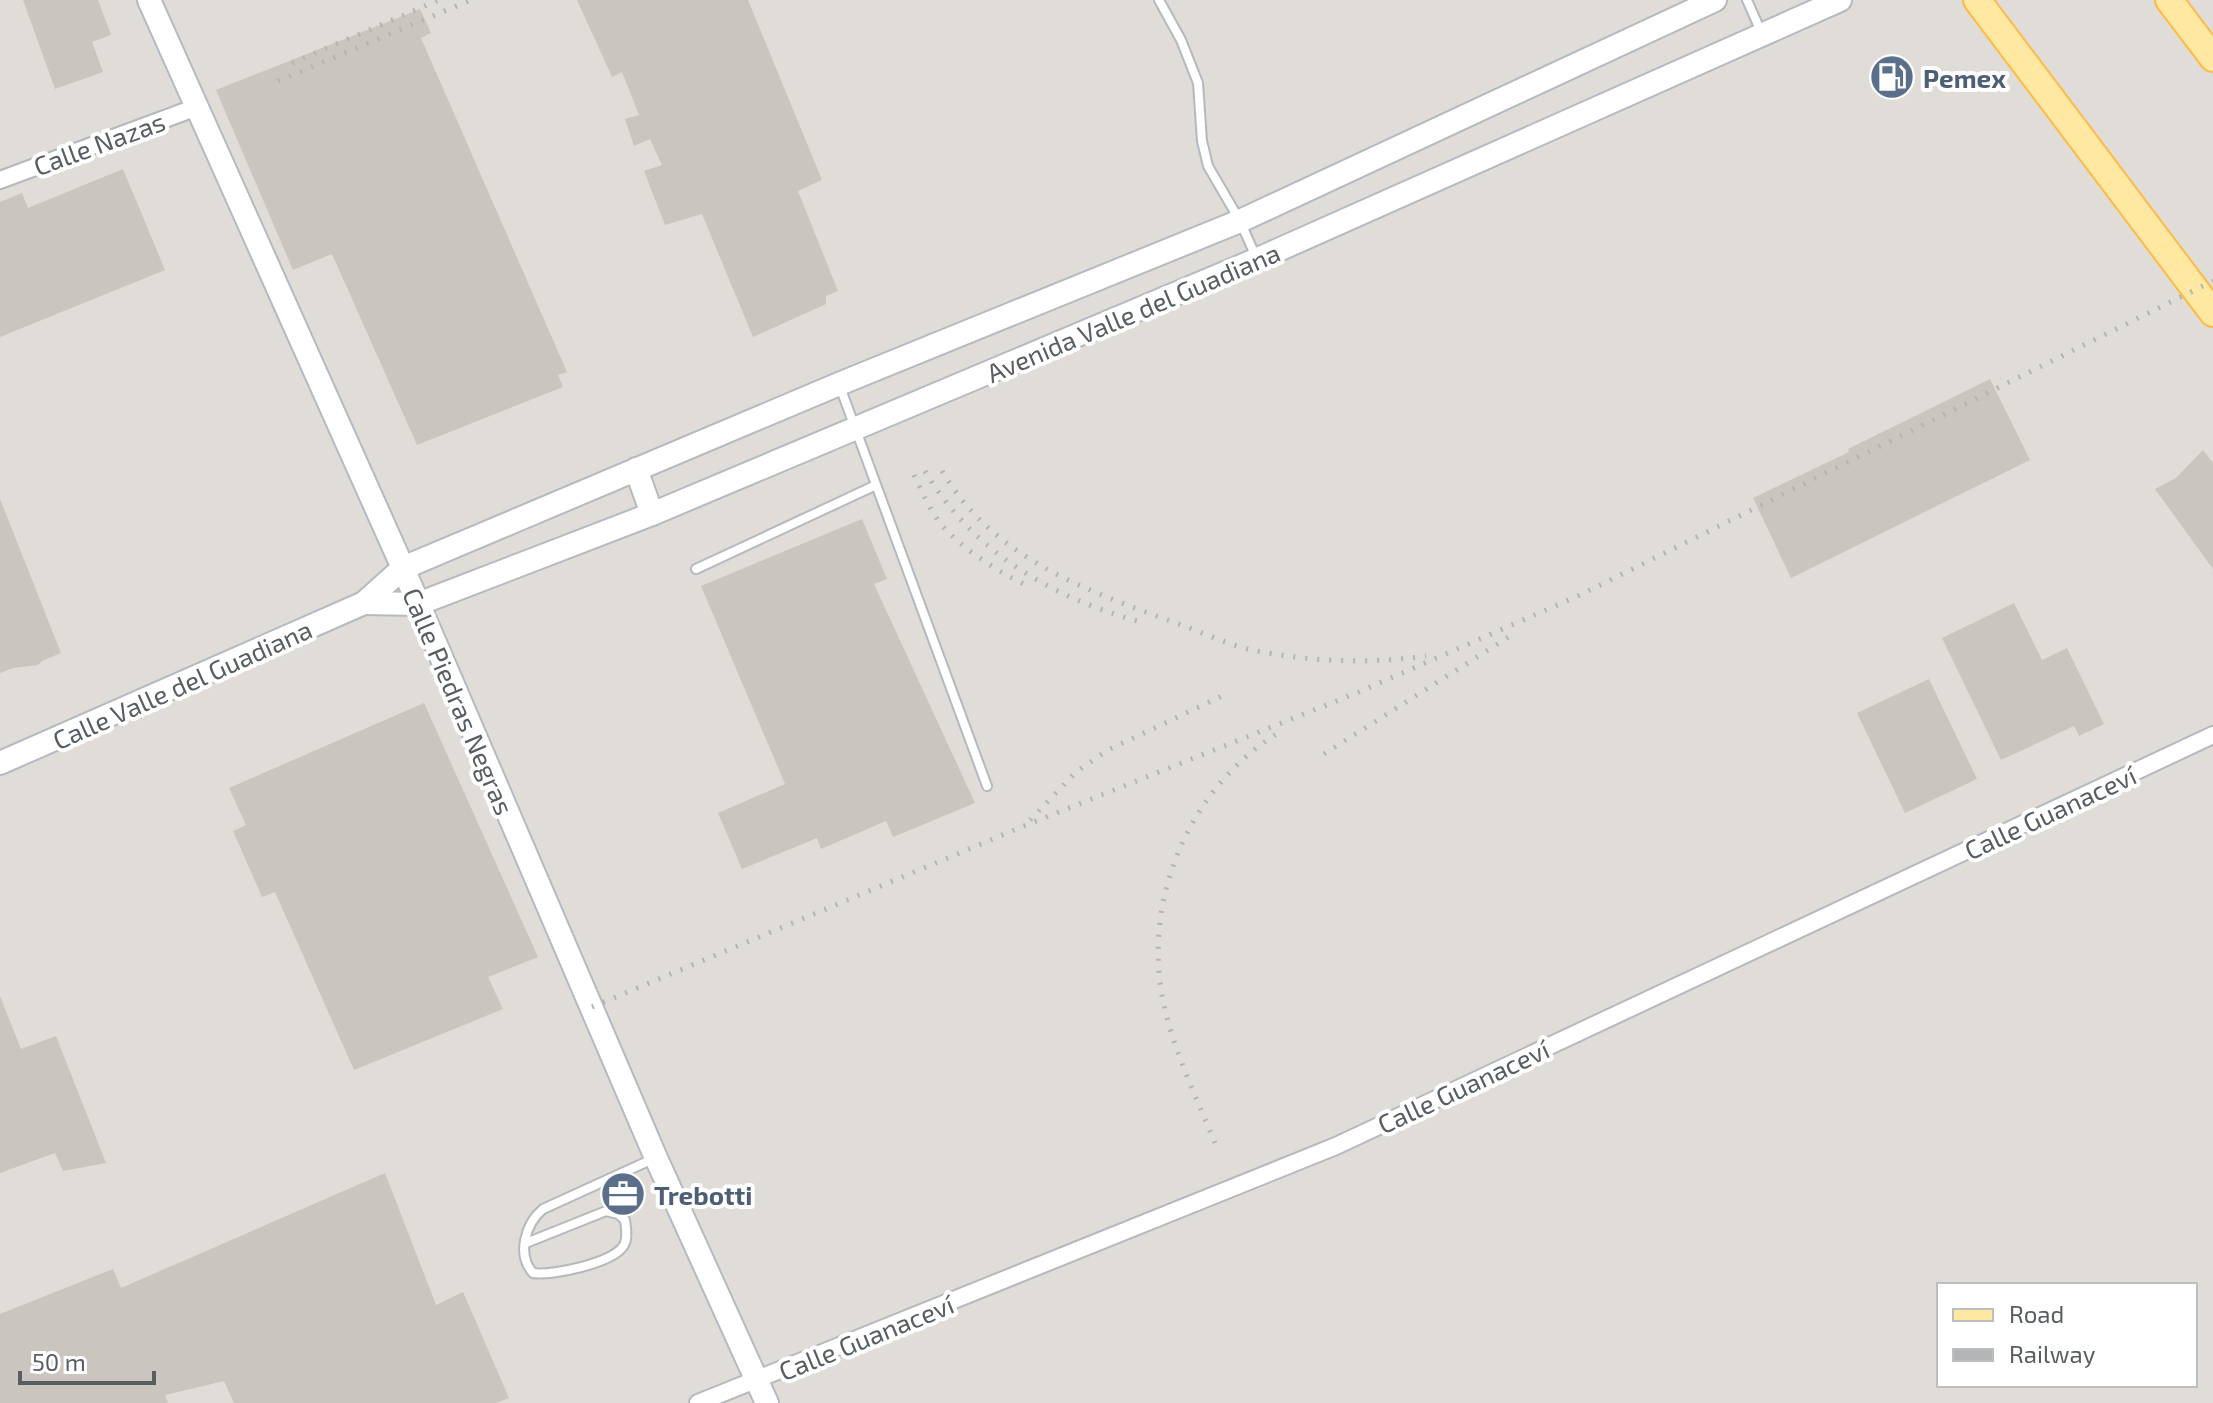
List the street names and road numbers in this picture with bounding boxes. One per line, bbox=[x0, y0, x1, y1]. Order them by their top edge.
street label: Calle Nazas bbox=[29, 105, 169, 181]
street label: Avenida Valle del Guadiana bbox=[982, 236, 1284, 388]
street label: Calle Piedras Negras bbox=[397, 583, 521, 819]
street label: Calle Valle del Guadiana bbox=[48, 613, 316, 755]
street label: Calle Guanaceví bbox=[1959, 758, 2142, 865]
street label: Calle Guanaceví bbox=[1372, 1032, 1555, 1139]
street label: Calle Guanaceví bbox=[774, 1287, 959, 1386]

